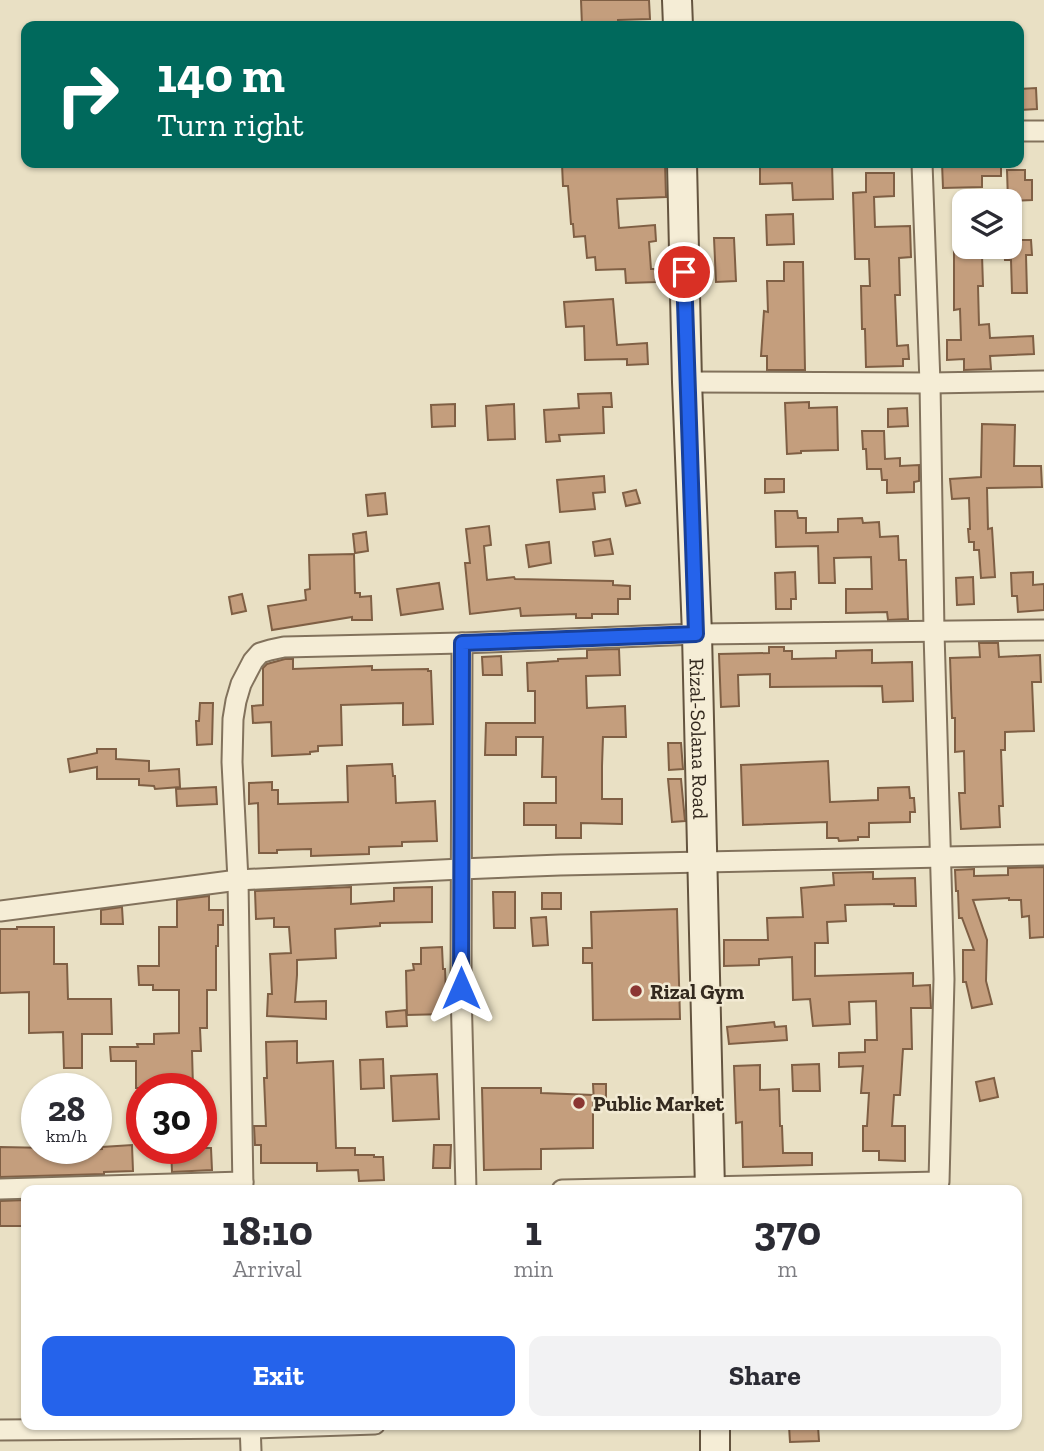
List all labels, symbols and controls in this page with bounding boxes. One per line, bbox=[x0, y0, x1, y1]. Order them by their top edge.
text: 140 m bbox=[157, 46, 285, 105]
icon: right bbox=[42, 49, 133, 140]
text: Turn right bbox=[157, 106, 304, 144]
map controls bbox=[952, 189, 1022, 259]
button: layers bbox=[952, 189, 1022, 259]
pin bbox=[654, 242, 714, 302]
icon: arrive bbox=[665, 253, 703, 291]
street label: Rizal-Solana Road bbox=[685, 658, 714, 820]
position arrow bbox=[424, 951, 498, 1025]
place label: Rizal Gym bbox=[650, 979, 745, 1004]
marker: Rizal Gym bbox=[628, 983, 644, 999]
speed limit sign: 30 bbox=[126, 1073, 217, 1164]
text: 28 bbox=[48, 1088, 85, 1130]
place label: Public Market bbox=[593, 1091, 725, 1116]
marker: Public Market bbox=[571, 1095, 587, 1111]
text: km/h bbox=[46, 1125, 87, 1147]
text: 18:10 bbox=[222, 1205, 313, 1256]
text: 1 bbox=[525, 1205, 542, 1256]
text: 370 bbox=[754, 1205, 821, 1256]
text: Arrival bbox=[233, 1255, 302, 1283]
text: min bbox=[514, 1255, 553, 1283]
text: m bbox=[778, 1255, 797, 1283]
button: Exit bbox=[42, 1336, 515, 1416]
button: Share bbox=[529, 1336, 1001, 1416]

